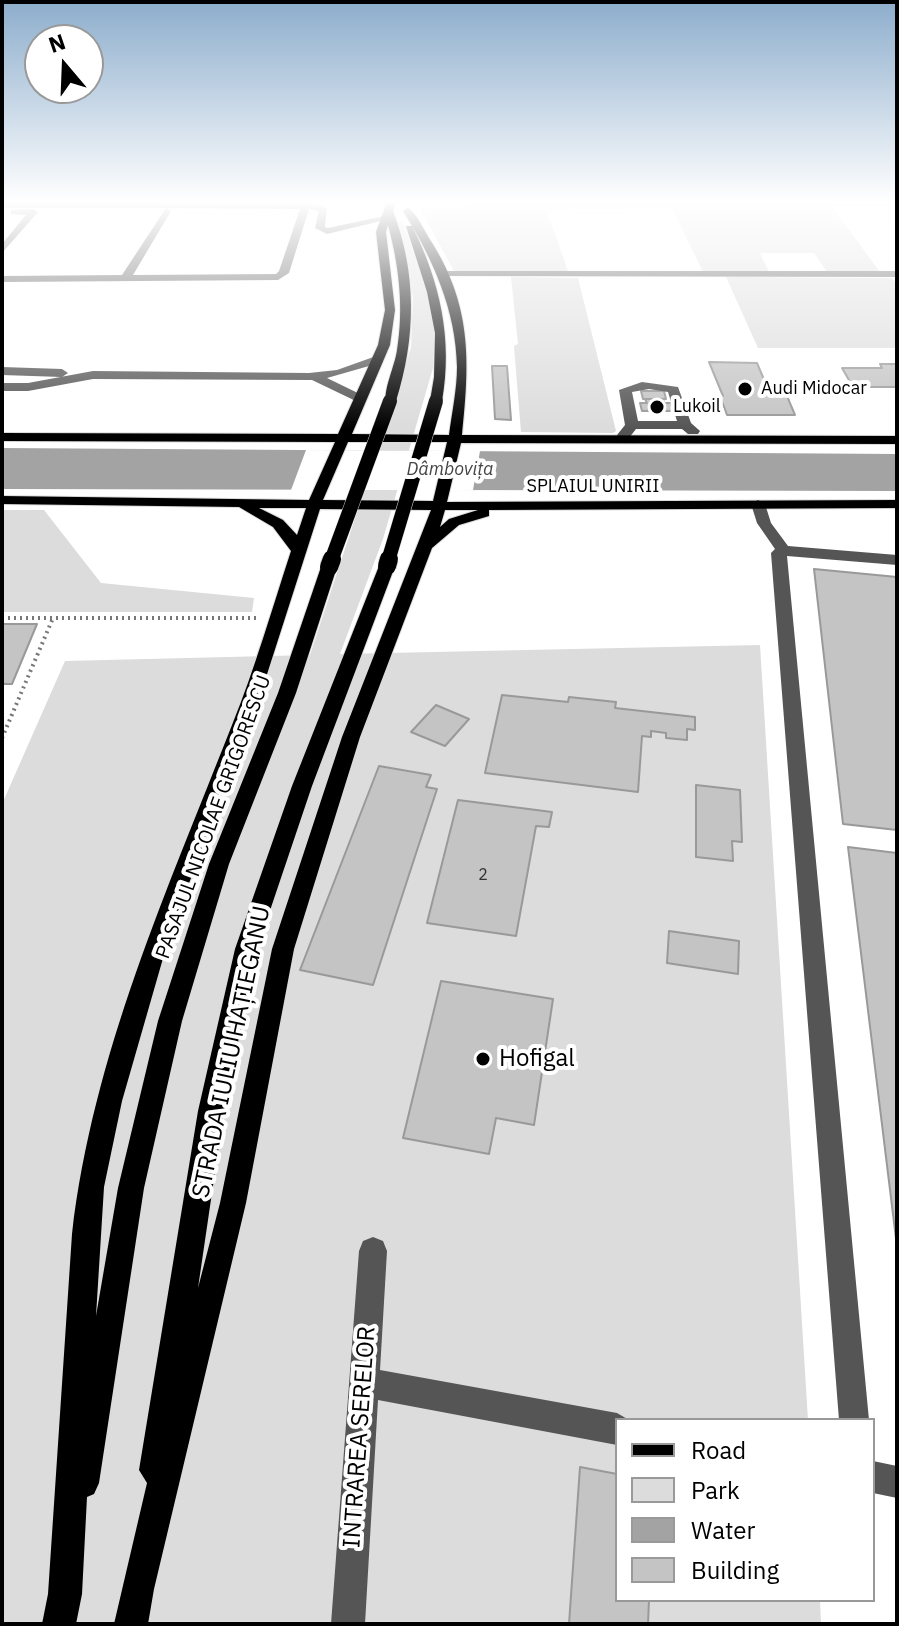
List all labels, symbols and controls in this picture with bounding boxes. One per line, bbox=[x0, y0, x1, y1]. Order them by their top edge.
north arrow bbox=[24, 24, 104, 104]
text: N bbox=[44, 26, 69, 59]
place label: Audi Midocar bbox=[761, 378, 867, 400]
marker: Audi Midocar bbox=[736, 380, 754, 398]
place label: Lukoil bbox=[673, 396, 721, 418]
marker: Lukoil bbox=[648, 398, 666, 416]
water label: Dâmbovița bbox=[407, 459, 493, 481]
street label: SPLAIUL UNIRII bbox=[527, 476, 659, 498]
street label: PASAJUL NICOLAE GRIGORESCU bbox=[151, 672, 277, 962]
house number: 2 bbox=[478, 865, 488, 885]
street label: STRADA IULIU HAȚIEGANU bbox=[187, 903, 277, 1201]
place label: Hofigal bbox=[499, 1045, 575, 1073]
marker: Hofigal bbox=[474, 1050, 492, 1068]
street label: INTRAREA SERELOR bbox=[338, 1325, 382, 1549]
legend bbox=[615, 1418, 875, 1602]
text: Road bbox=[691, 1434, 746, 1466]
text: Park bbox=[691, 1474, 740, 1506]
text: Water bbox=[691, 1514, 755, 1546]
text: Building bbox=[691, 1554, 779, 1586]

